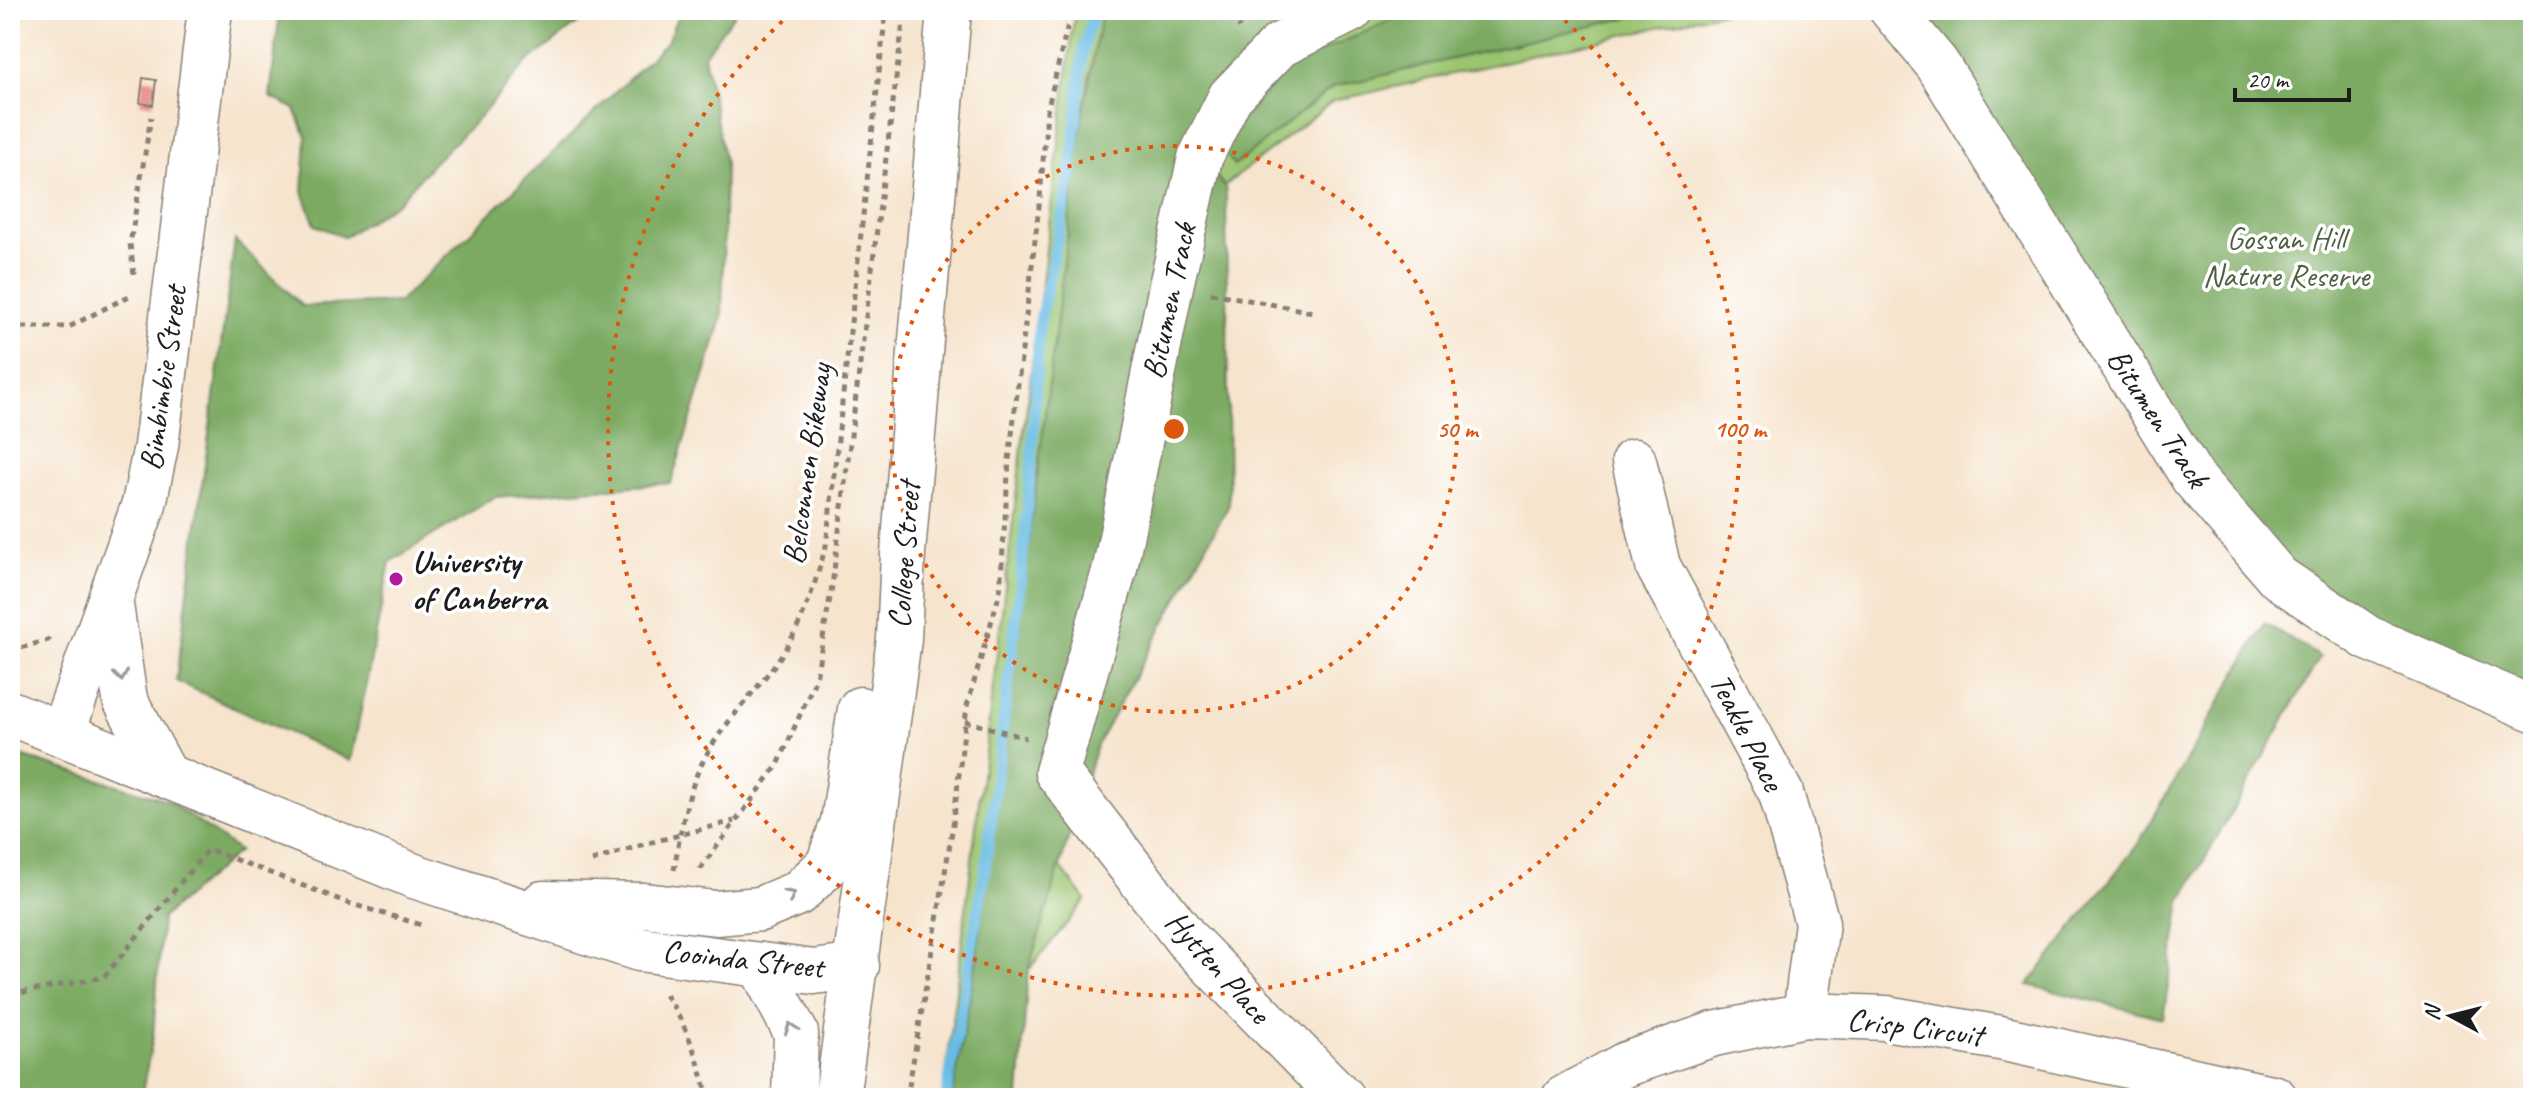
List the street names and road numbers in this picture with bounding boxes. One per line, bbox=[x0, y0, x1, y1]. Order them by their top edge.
street label: Bitumen Track bbox=[1133, 217, 1206, 382]
street label: Bimbimbie Street bbox=[130, 280, 197, 473]
street label: Bitumen Track bbox=[2098, 341, 2219, 497]
street label: Belconnen Bikeway bbox=[773, 359, 842, 567]
street label: College Street bbox=[878, 476, 930, 630]
street label: Teakle Place bbox=[1700, 666, 1795, 800]
street label: Hytten Place bbox=[1156, 902, 1281, 1034]
street label: Cooinda Street bbox=[661, 930, 829, 988]
street label: Crisp Circuit bbox=[1845, 998, 1989, 1056]

